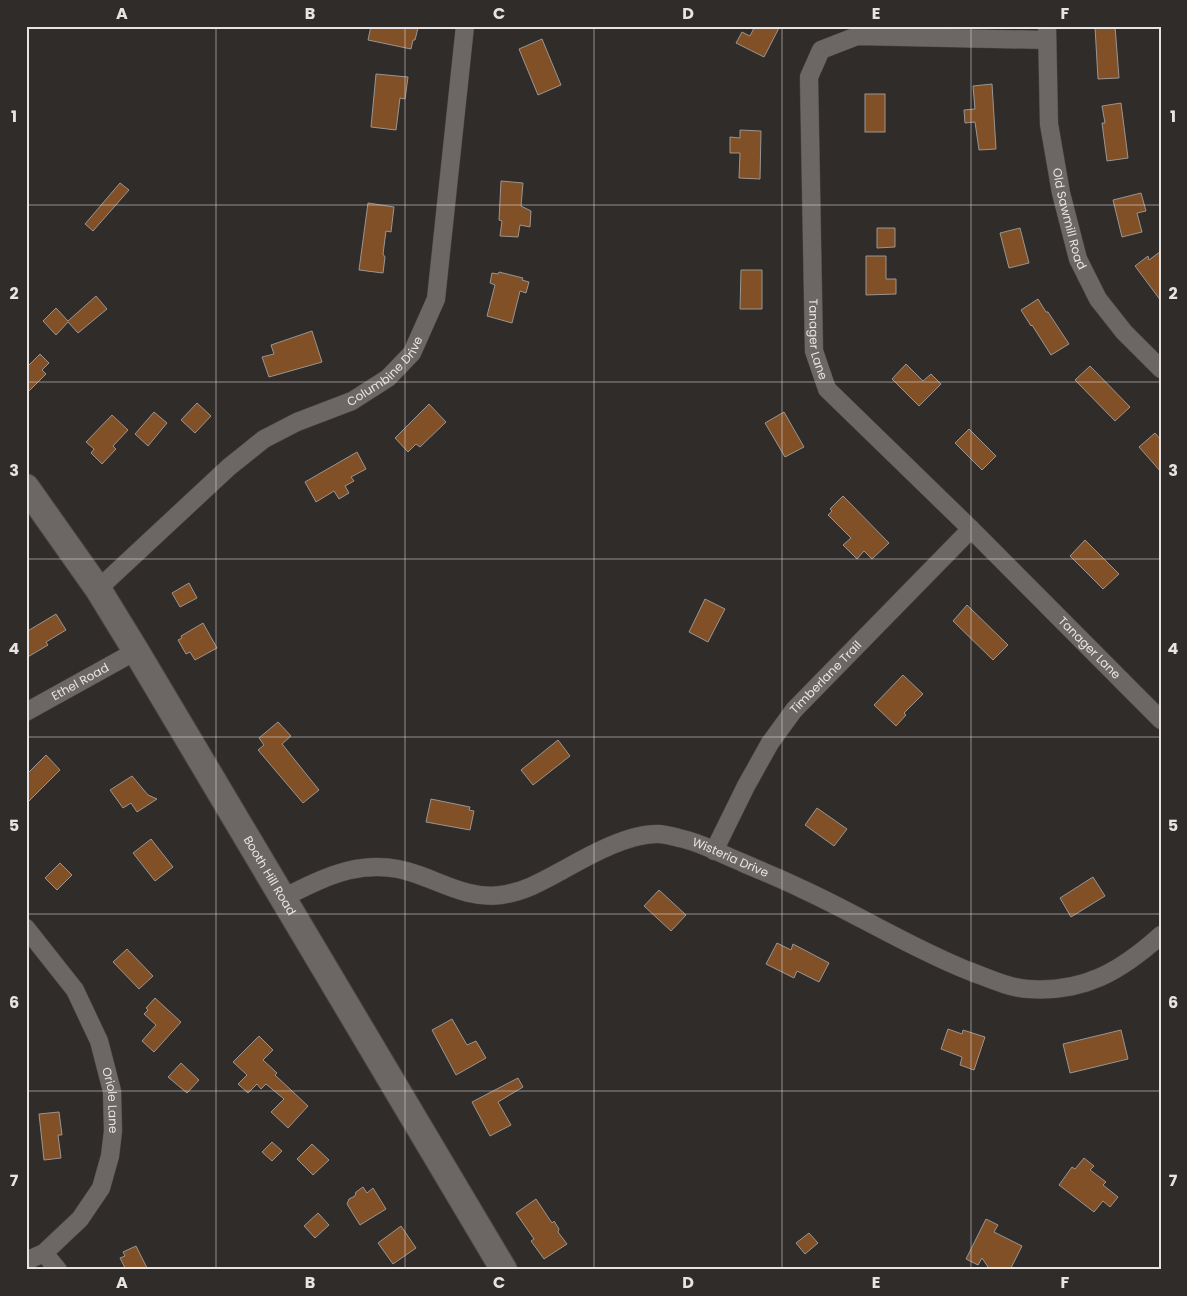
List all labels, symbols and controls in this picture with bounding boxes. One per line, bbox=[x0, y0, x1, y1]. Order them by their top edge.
text: A bbox=[116, 2, 128, 25]
text: B bbox=[305, 2, 315, 25]
text: C bbox=[493, 2, 505, 25]
text: D bbox=[682, 2, 694, 25]
text: E bbox=[872, 2, 880, 25]
text: F bbox=[1061, 2, 1070, 25]
text: 1 bbox=[11, 105, 17, 128]
text: 1 bbox=[1170, 105, 1176, 128]
street label: Old Sawmill Road bbox=[1049, 167, 1091, 272]
text: 2 bbox=[9, 282, 19, 305]
text: 2 bbox=[1168, 282, 1178, 305]
street label: Tanager Lane bbox=[805, 298, 832, 382]
street label: Columbine Drive bbox=[343, 333, 426, 410]
text: 3 bbox=[9, 459, 19, 482]
text: 3 bbox=[1168, 459, 1178, 482]
street label: Tanager Lane bbox=[1055, 612, 1125, 683]
text: 4 bbox=[9, 637, 20, 660]
street label: Timberlane Trail bbox=[786, 637, 865, 718]
text: 4 bbox=[1168, 637, 1179, 660]
street label: Ethel Road bbox=[48, 659, 112, 704]
text: 5 bbox=[9, 814, 19, 837]
text: 5 bbox=[1168, 814, 1178, 837]
street label: Booth Hill Road bbox=[240, 833, 300, 918]
street label: Wisteria Drive bbox=[690, 833, 772, 881]
text: 6 bbox=[9, 991, 19, 1014]
text: 6 bbox=[1168, 991, 1178, 1014]
street label: Oriole Lane bbox=[98, 1065, 122, 1133]
text: 7 bbox=[10, 1169, 19, 1192]
text: 7 bbox=[1169, 1169, 1178, 1192]
text: A bbox=[116, 1271, 128, 1294]
text: B bbox=[305, 1271, 315, 1294]
text: C bbox=[493, 1271, 505, 1294]
text: D bbox=[682, 1271, 694, 1294]
text: E bbox=[872, 1271, 880, 1294]
text: F bbox=[1061, 1271, 1070, 1294]

